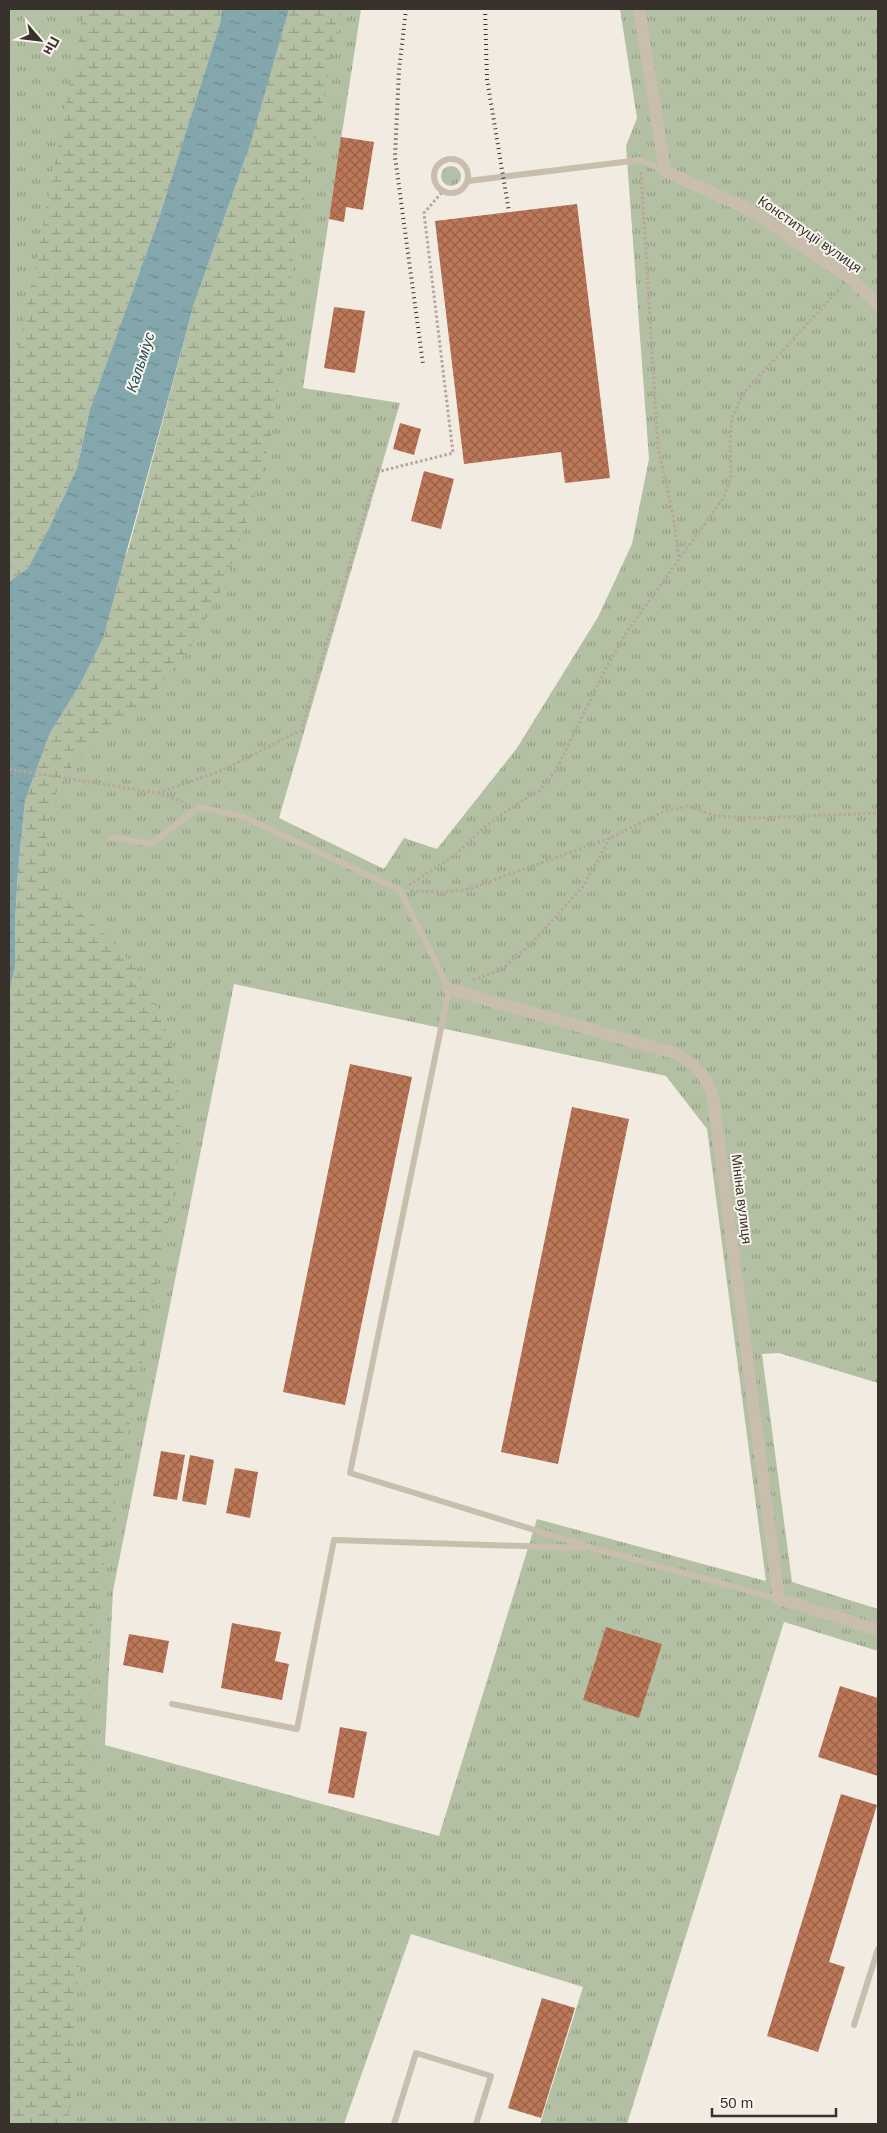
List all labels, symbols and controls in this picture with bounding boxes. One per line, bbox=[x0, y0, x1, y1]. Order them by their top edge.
north arrow bbox=[15, 15, 65, 65]
text: Пн bbox=[40, 34, 63, 58]
street label: Конституції вулиця bbox=[755, 192, 865, 276]
water label: Кальміус bbox=[122, 329, 158, 394]
street label: Мініна вулиця bbox=[729, 1153, 755, 1245]
scale bar bbox=[712, 2086, 836, 2118]
text: 50 m bbox=[720, 2094, 753, 2111]

